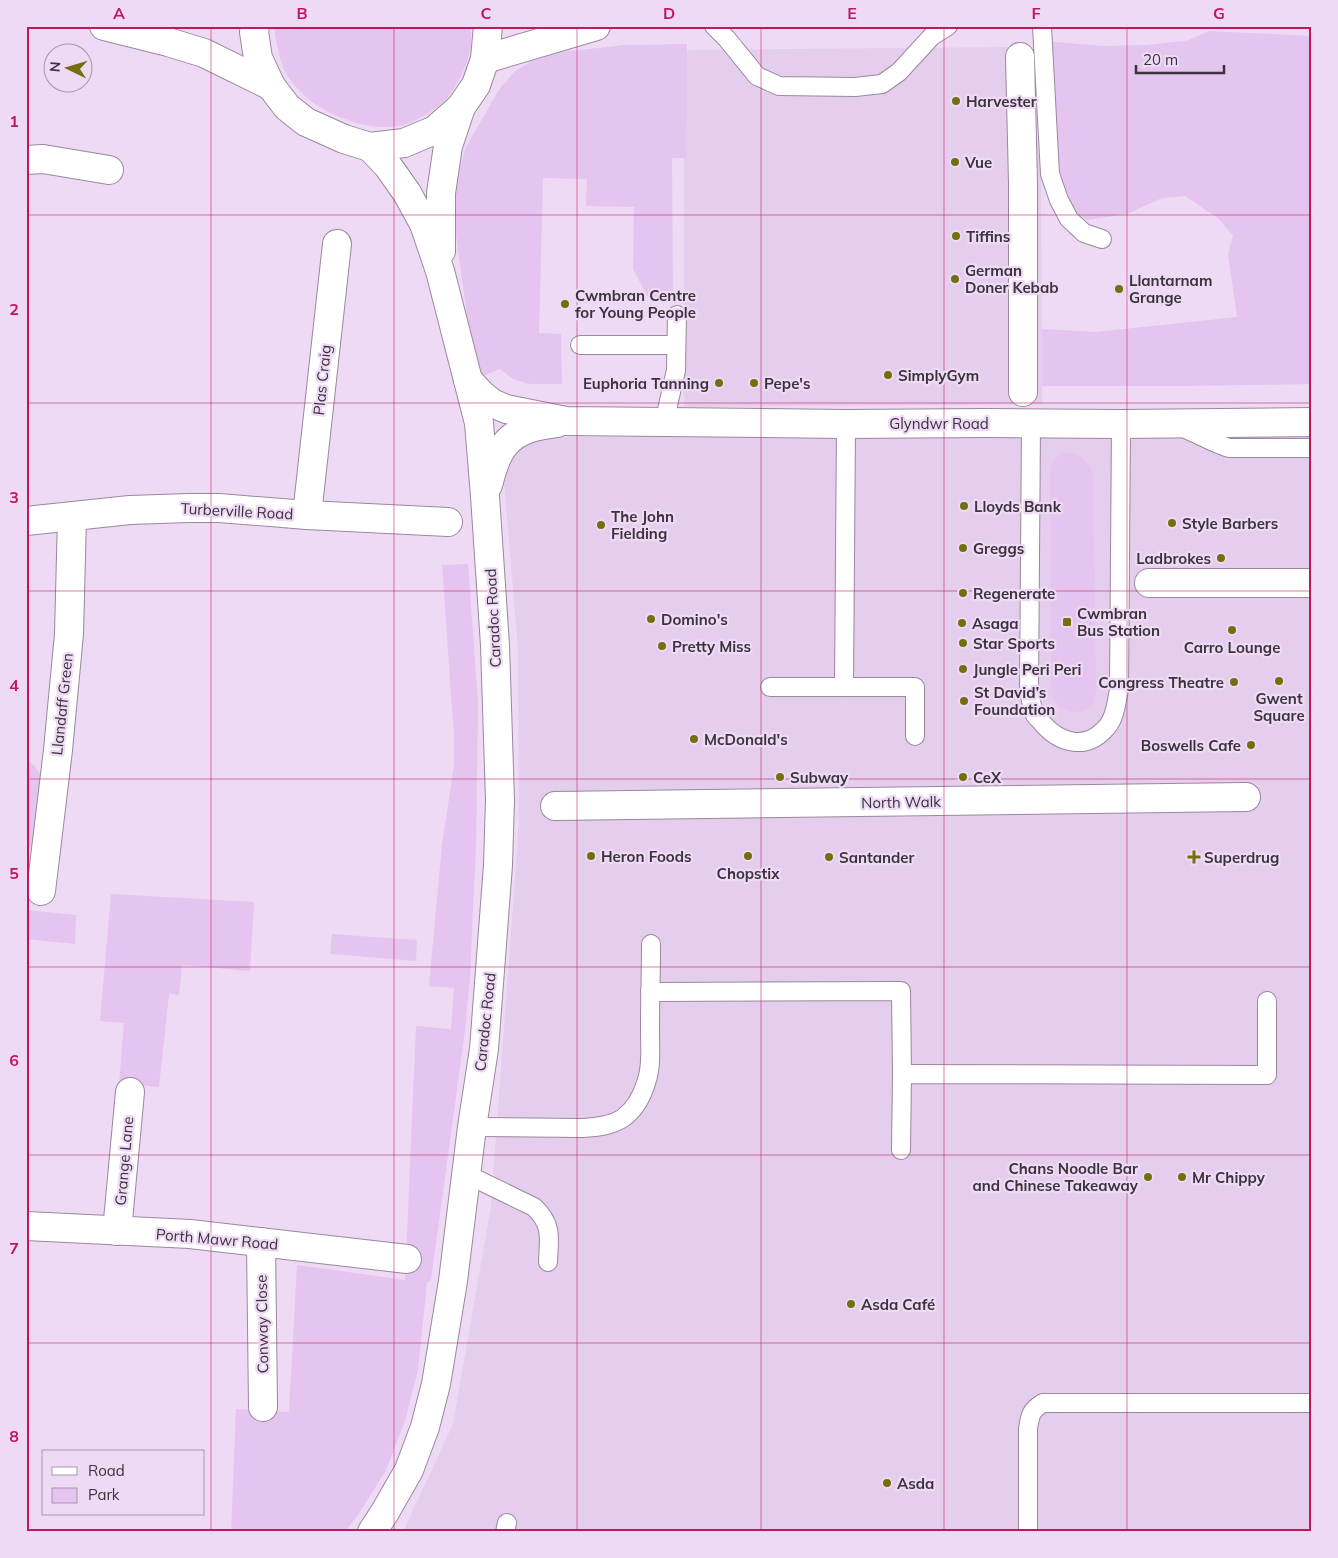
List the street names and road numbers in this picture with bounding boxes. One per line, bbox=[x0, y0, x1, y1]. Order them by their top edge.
street label: Plas Craig bbox=[309, 344, 335, 416]
street label: Glyndwr Road bbox=[889, 414, 989, 433]
street label: Turberville Road bbox=[180, 499, 294, 523]
street label: Caradoc Road bbox=[481, 568, 505, 668]
street label: Llandaff Green bbox=[47, 652, 77, 756]
street label: North Walk bbox=[861, 792, 941, 812]
street label: Caradoc Road bbox=[470, 972, 500, 1072]
street label: Grange Lane bbox=[111, 1116, 137, 1206]
street label: Porth Mawr Road bbox=[155, 1224, 279, 1254]
street label: Conway Close bbox=[252, 1274, 272, 1374]

